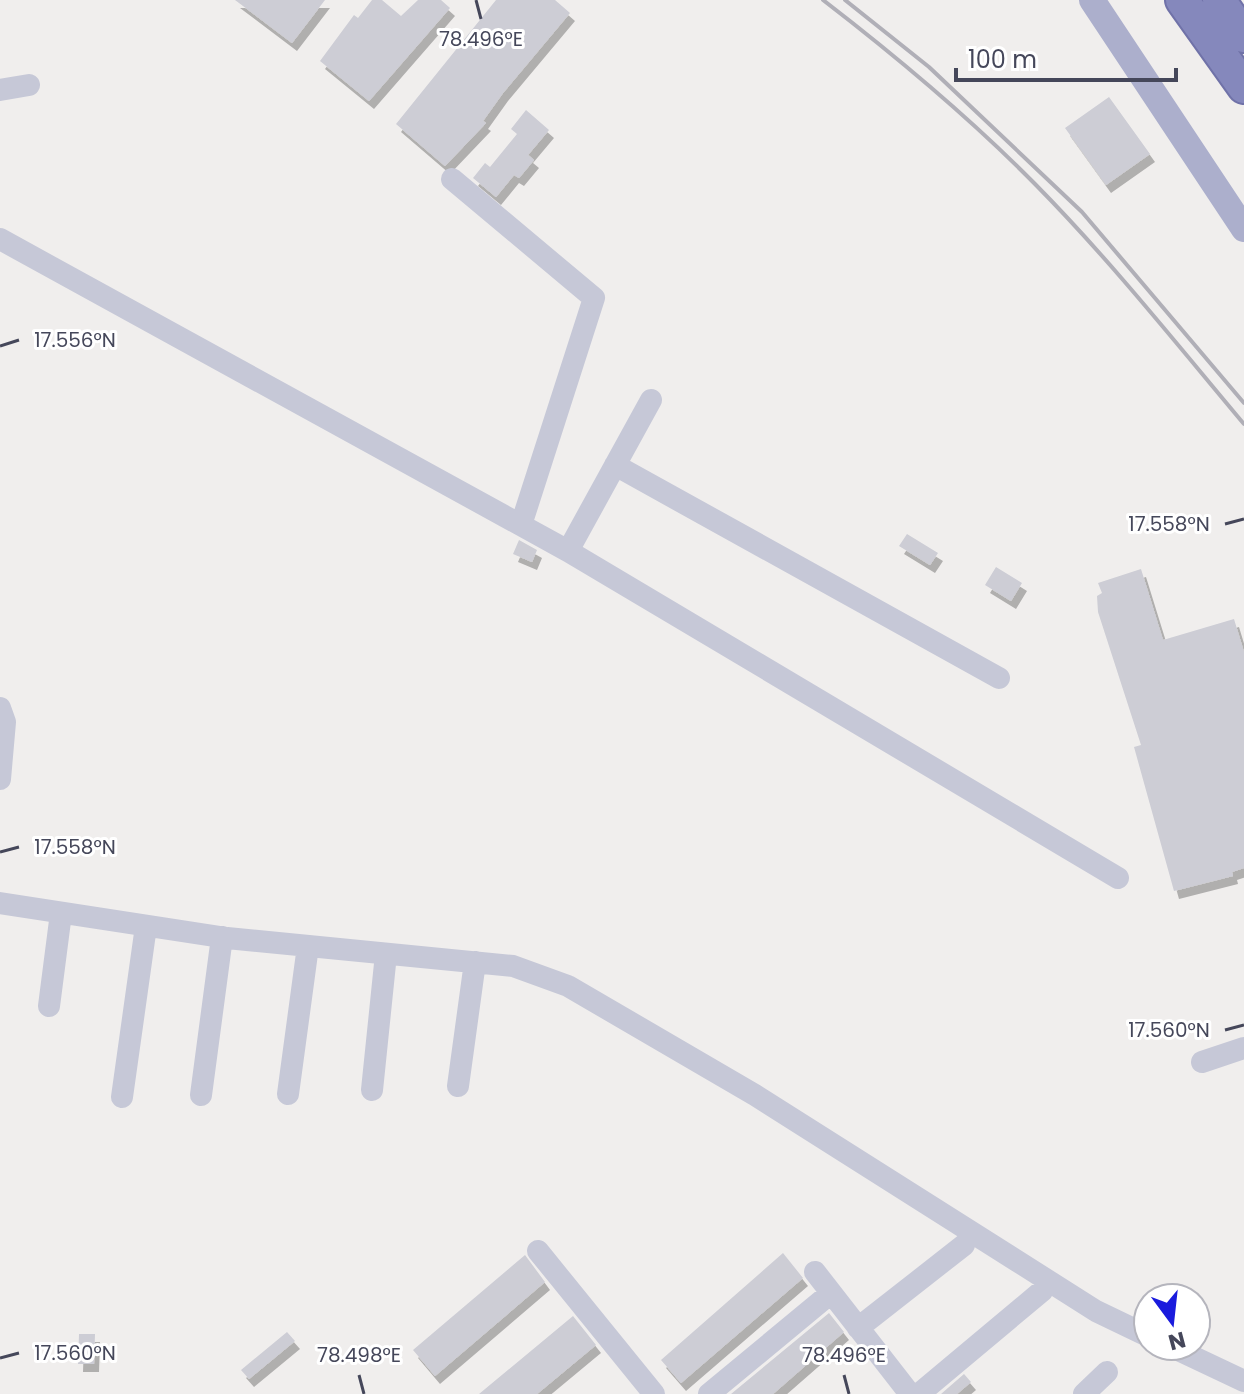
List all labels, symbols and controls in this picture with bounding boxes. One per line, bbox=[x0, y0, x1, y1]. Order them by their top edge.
text: 78.496°E bbox=[439, 25, 523, 53]
scale bar bbox=[956, 32, 1176, 82]
text: 100 m bbox=[968, 43, 1037, 76]
text: 17.556°N bbox=[34, 326, 116, 354]
text: 17.558°N bbox=[1128, 510, 1210, 538]
text: 17.558°N bbox=[34, 833, 116, 861]
text: 17.560°N bbox=[1128, 1016, 1210, 1044]
north arrow bbox=[1132, 1282, 1212, 1362]
text: N bbox=[1165, 1324, 1189, 1358]
text: 17.560°N bbox=[34, 1339, 116, 1367]
text: 78.498°E bbox=[317, 1341, 401, 1369]
text: 78.496°E bbox=[802, 1341, 886, 1369]

